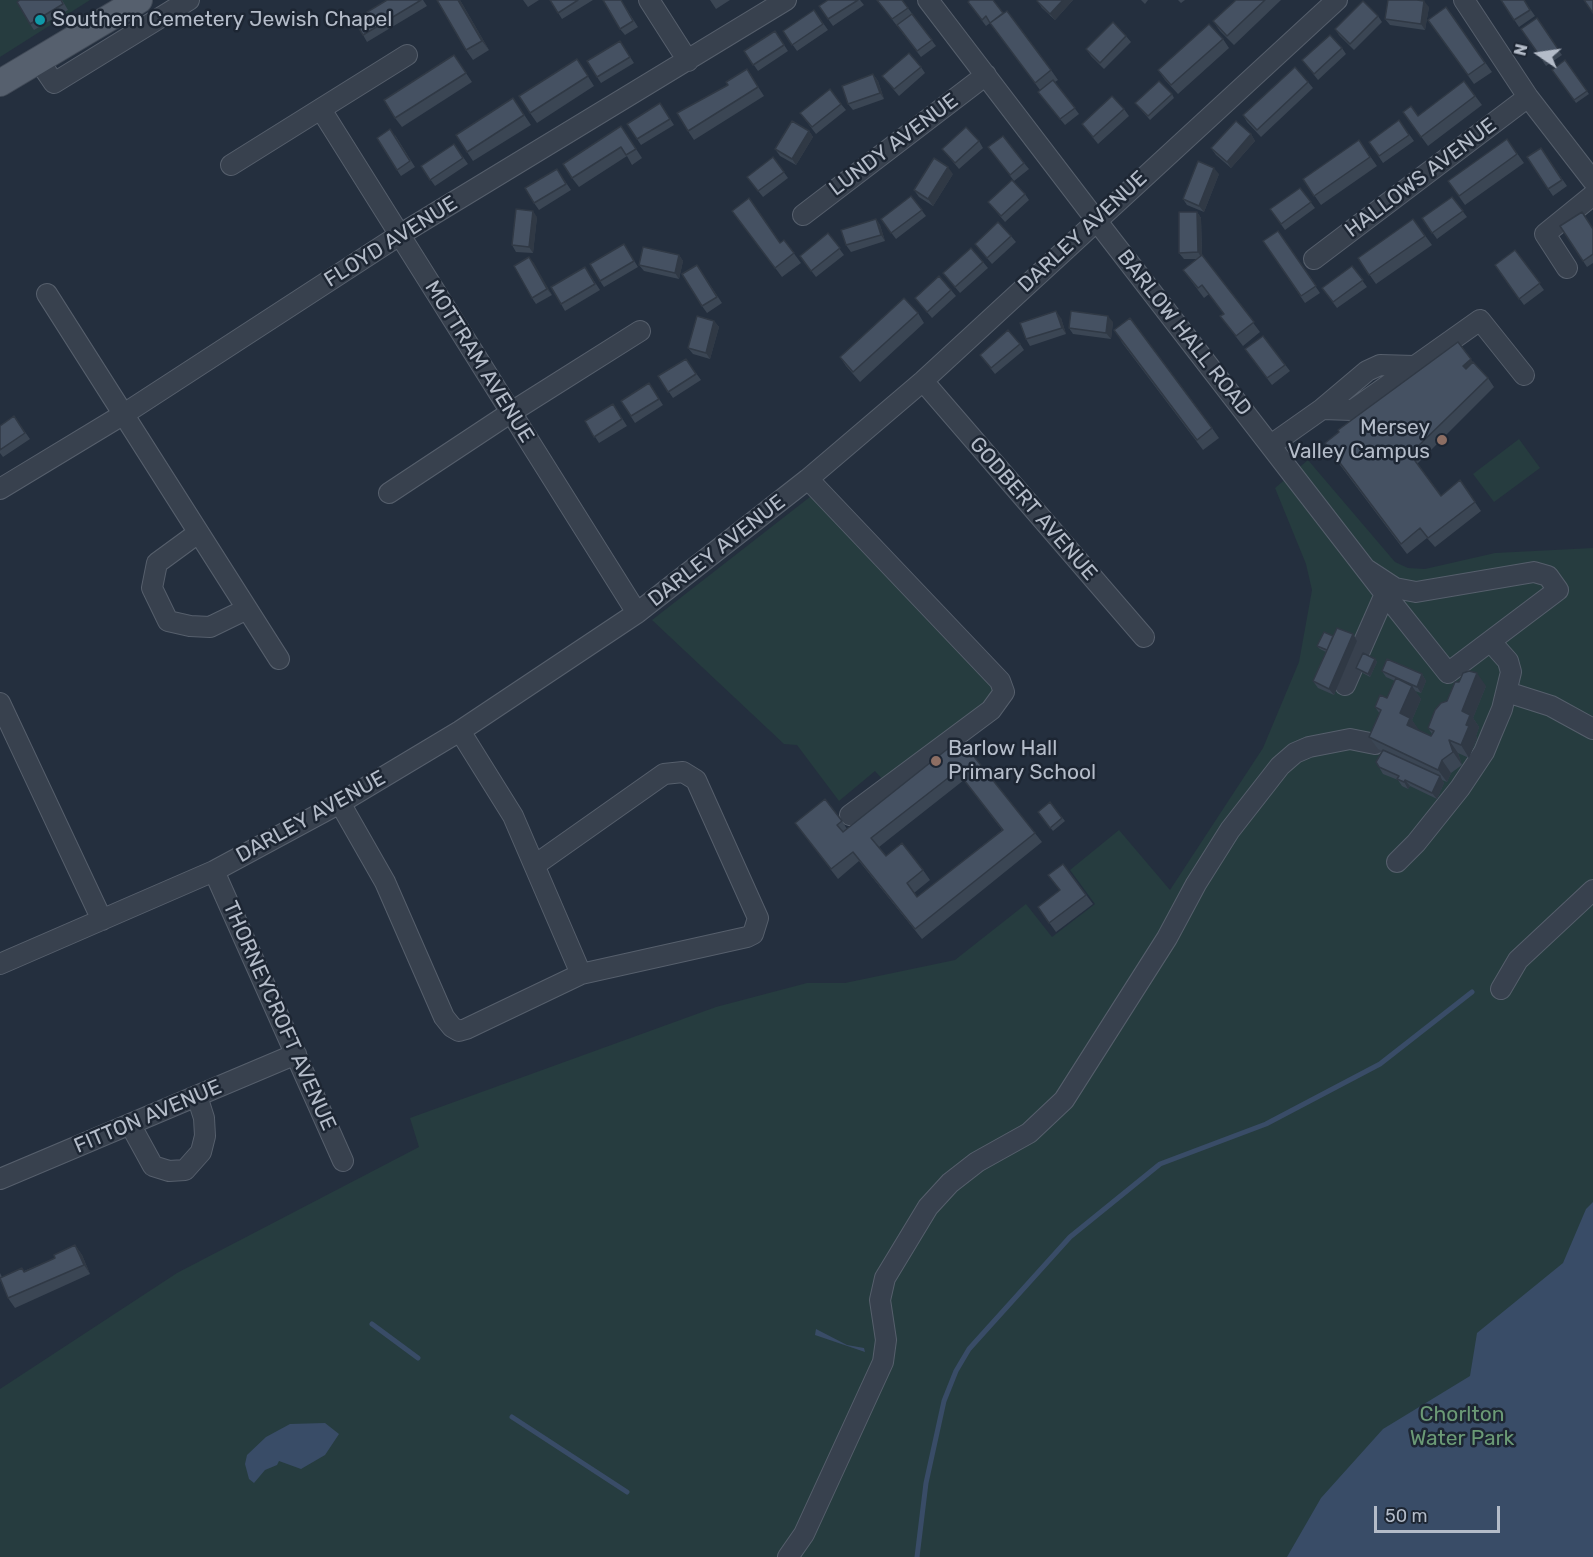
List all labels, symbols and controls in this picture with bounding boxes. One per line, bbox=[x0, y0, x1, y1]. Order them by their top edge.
place label: Southern Cemetery Jewish Chapel bbox=[52, 7, 392, 33]
marker: Southern Cemetery Jewish Chapel bbox=[33, 13, 47, 27]
north arrow bbox=[1509, 24, 1569, 84]
text: N bbox=[1510, 42, 1532, 58]
street label: LUNDY AVENUE bbox=[825, 88, 963, 202]
street label: HALLOWS AVENUE bbox=[1340, 113, 1502, 243]
street label: DARLEY AVENUE bbox=[1013, 166, 1153, 298]
street label: FLOYD AVENUE bbox=[320, 191, 462, 293]
street label: BARLOW HALL ROAD bbox=[1111, 245, 1257, 421]
street label: MOTTRAM AVENUE bbox=[419, 276, 539, 448]
place label: Mersey Valley Campus bbox=[1287, 415, 1430, 465]
street label: GODBERT AVENUE bbox=[964, 432, 1102, 586]
marker: Mersey Valley Campus bbox=[1435, 433, 1449, 447]
street label: DARLEY AVENUE bbox=[643, 490, 791, 612]
place label: Barlow Hall Primary School bbox=[948, 736, 1096, 786]
marker: Barlow Hall Primary School bbox=[929, 754, 943, 768]
street label: DARLEY AVENUE bbox=[232, 766, 390, 868]
street label: THORNEYCROFT AVENUE bbox=[217, 897, 341, 1135]
street label: FITTON AVENUE bbox=[71, 1075, 225, 1159]
park label: Chorlton Water Park bbox=[1410, 1402, 1514, 1452]
scale bar bbox=[1377, 1494, 1503, 1532]
text: 50 m bbox=[1385, 1505, 1428, 1527]

